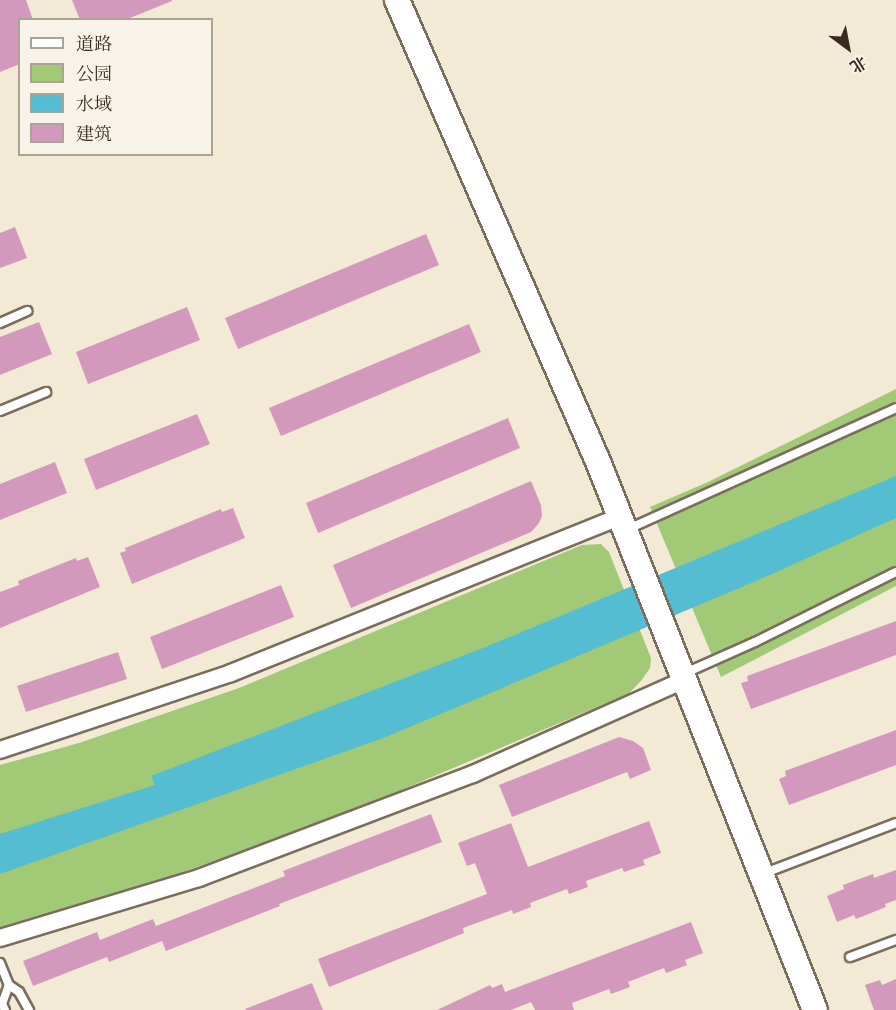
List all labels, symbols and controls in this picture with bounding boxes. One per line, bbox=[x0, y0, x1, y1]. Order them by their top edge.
legend bbox=[18, 18, 213, 156]
north arrow bbox=[818, 18, 878, 78]
text: 道路 bbox=[76, 34, 112, 57]
text: 北 bbox=[845, 51, 870, 76]
text: 公园 bbox=[76, 64, 112, 87]
text: 水域 bbox=[76, 94, 112, 117]
text: 建筑 bbox=[76, 124, 112, 147]

